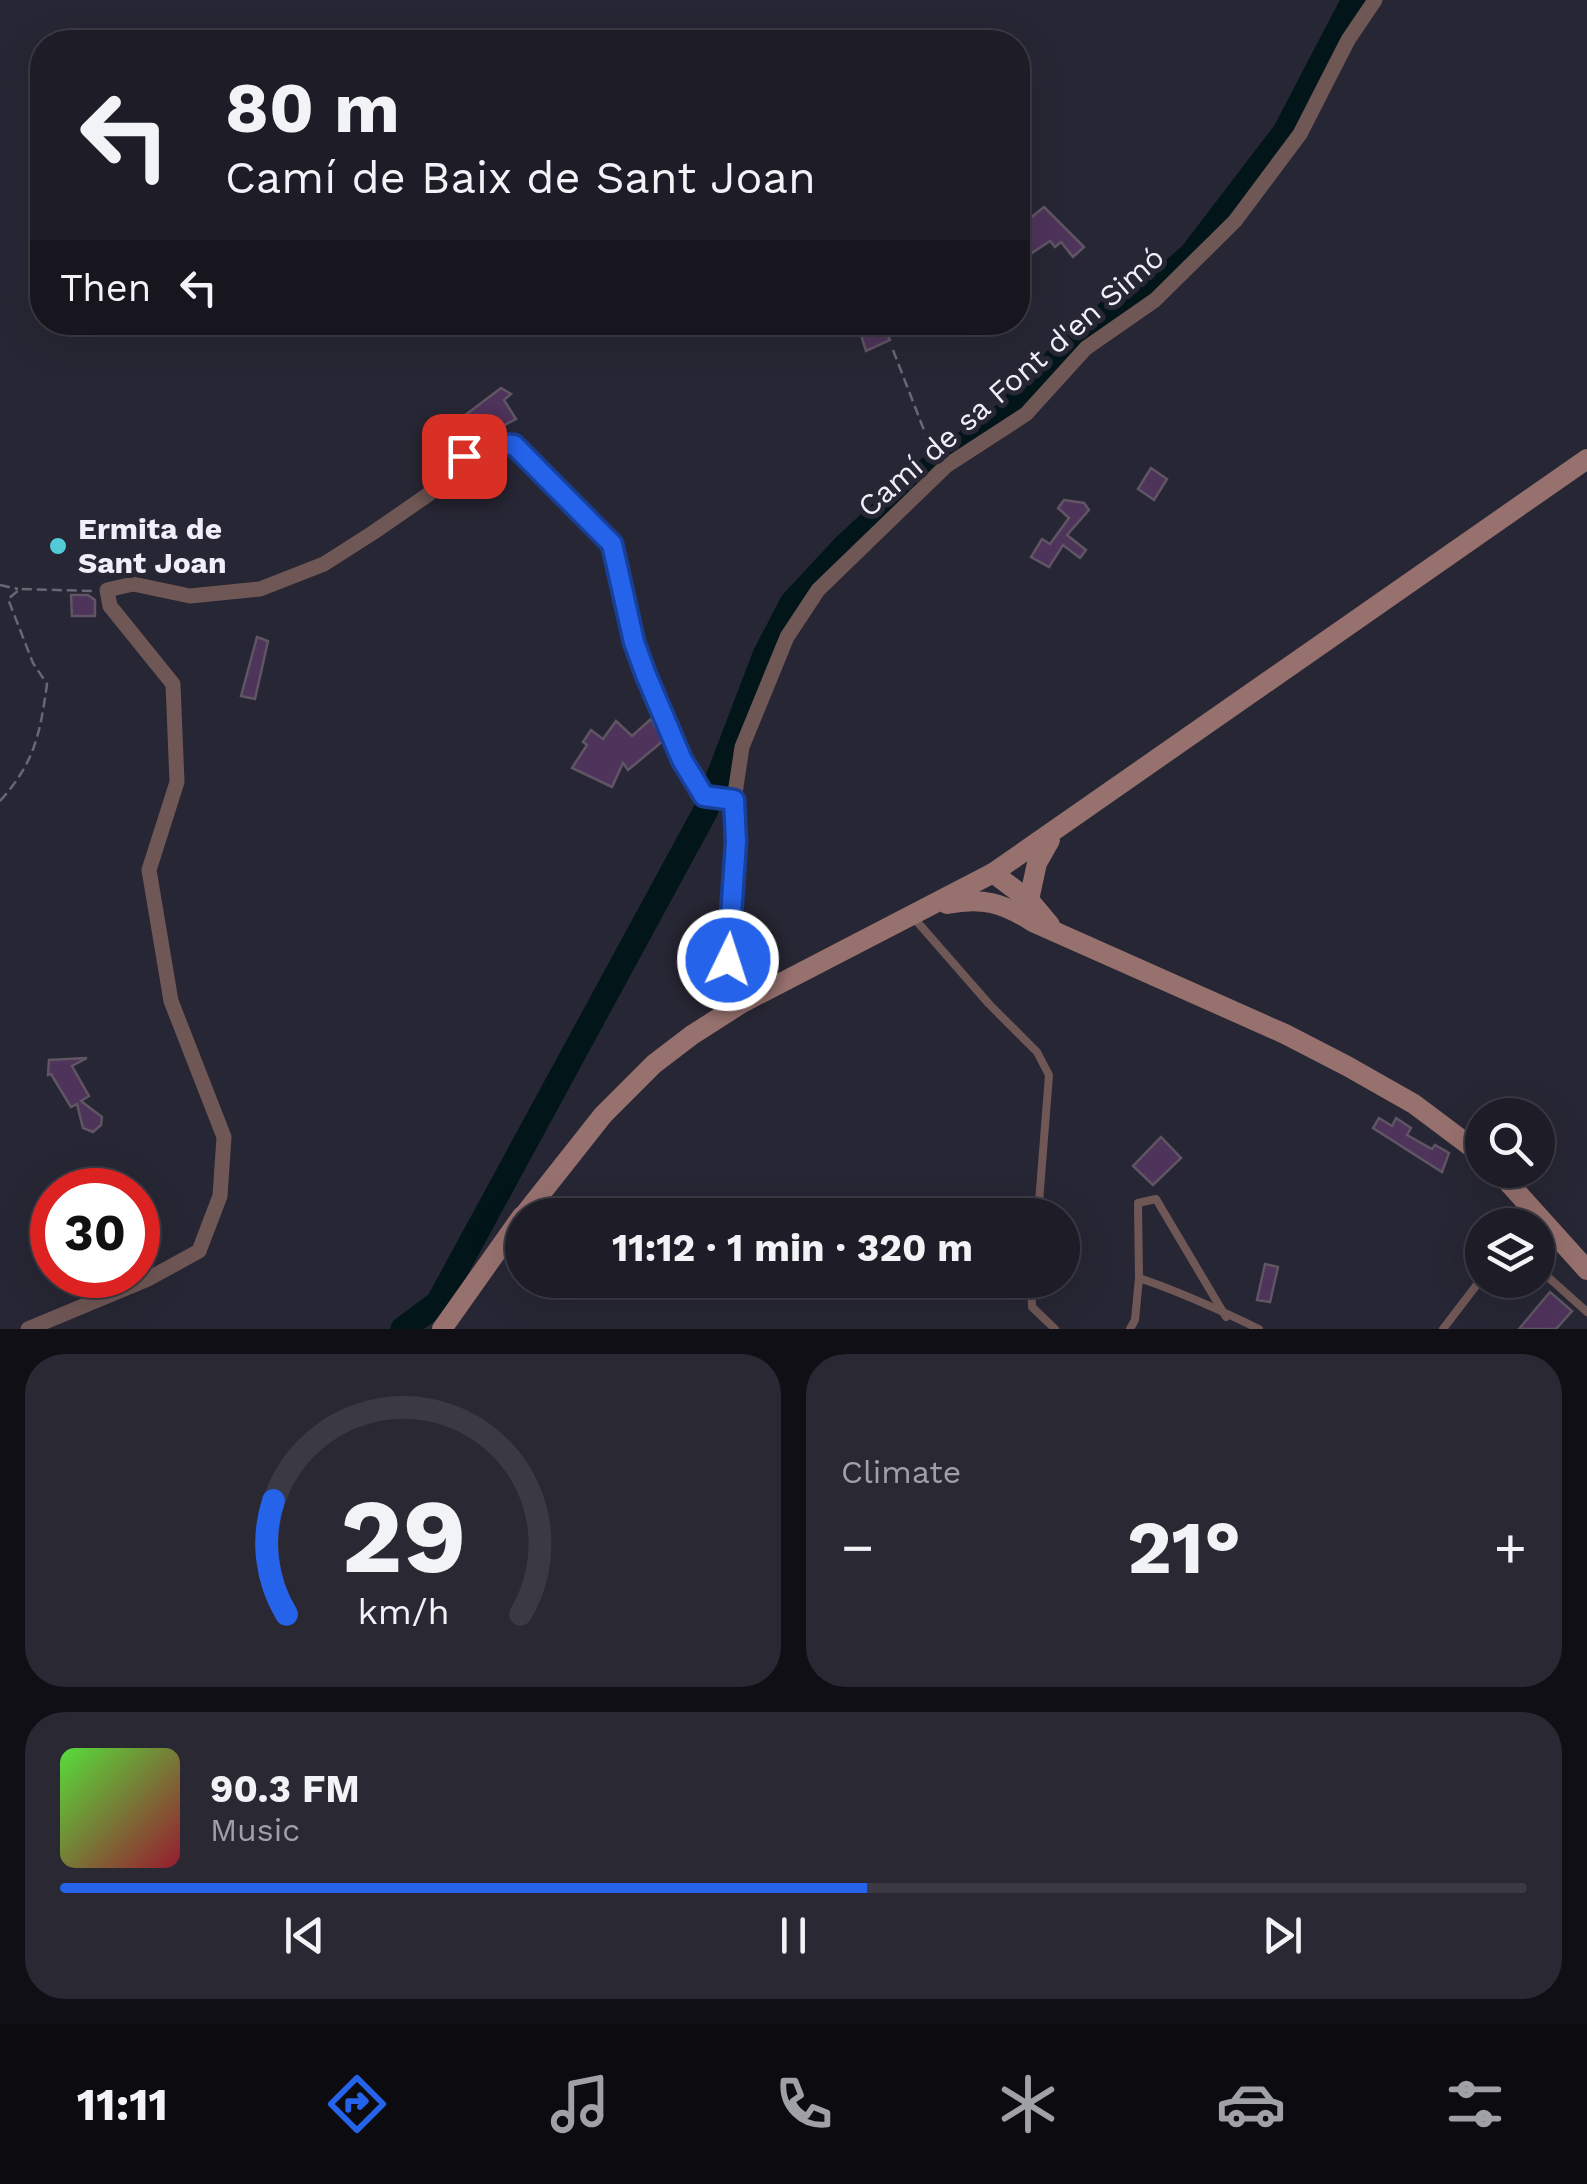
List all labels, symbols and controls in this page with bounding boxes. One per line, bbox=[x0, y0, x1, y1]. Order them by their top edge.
text: 80 m bbox=[225, 67, 400, 149]
icon: left bbox=[60, 70, 190, 200]
text: Camí de Baix de Sant Joan bbox=[225, 151, 816, 204]
street label: Camí de sa Font d'en Simó bbox=[851, 239, 1171, 524]
icon: left bbox=[171, 260, 226, 315]
text: Then bbox=[60, 266, 151, 310]
pin bbox=[422, 414, 507, 499]
icon: arrive bbox=[437, 429, 492, 484]
place label: Ermita de Sant Joan bbox=[78, 511, 227, 580]
marker: Ermita de Sant Joan bbox=[47, 535, 69, 557]
position arrow bbox=[676, 908, 780, 1012]
map controls bbox=[1465, 1098, 1555, 1298]
button: search bbox=[1465, 1098, 1555, 1188]
speed limit sign: 30 bbox=[30, 1168, 160, 1298]
button: layers bbox=[1465, 1208, 1555, 1298]
text: 11:12 · 1 min · 320 m bbox=[612, 1226, 973, 1270]
text: Climate bbox=[841, 1453, 961, 1491]
text: 29 bbox=[340, 1475, 466, 1597]
text: 21° bbox=[1127, 1503, 1241, 1591]
text: − bbox=[841, 1515, 874, 1579]
text: + bbox=[1494, 1515, 1527, 1579]
text: km/h bbox=[357, 1591, 449, 1633]
text: 90.3 FM bbox=[210, 1767, 360, 1811]
text: Music bbox=[210, 1811, 300, 1849]
icon: previous bbox=[277, 1908, 332, 1963]
icon: pause bbox=[766, 1908, 821, 1963]
icon: next bbox=[1255, 1908, 1310, 1963]
icon: directions bbox=[322, 2069, 392, 2139]
icon: music bbox=[545, 2069, 615, 2139]
icon: phone bbox=[769, 2069, 839, 2139]
icon: climate bbox=[993, 2069, 1063, 2139]
icon: car bbox=[1216, 2069, 1286, 2139]
icon: filters bbox=[1440, 2069, 1510, 2139]
text: 11:11 bbox=[77, 2078, 168, 2131]

